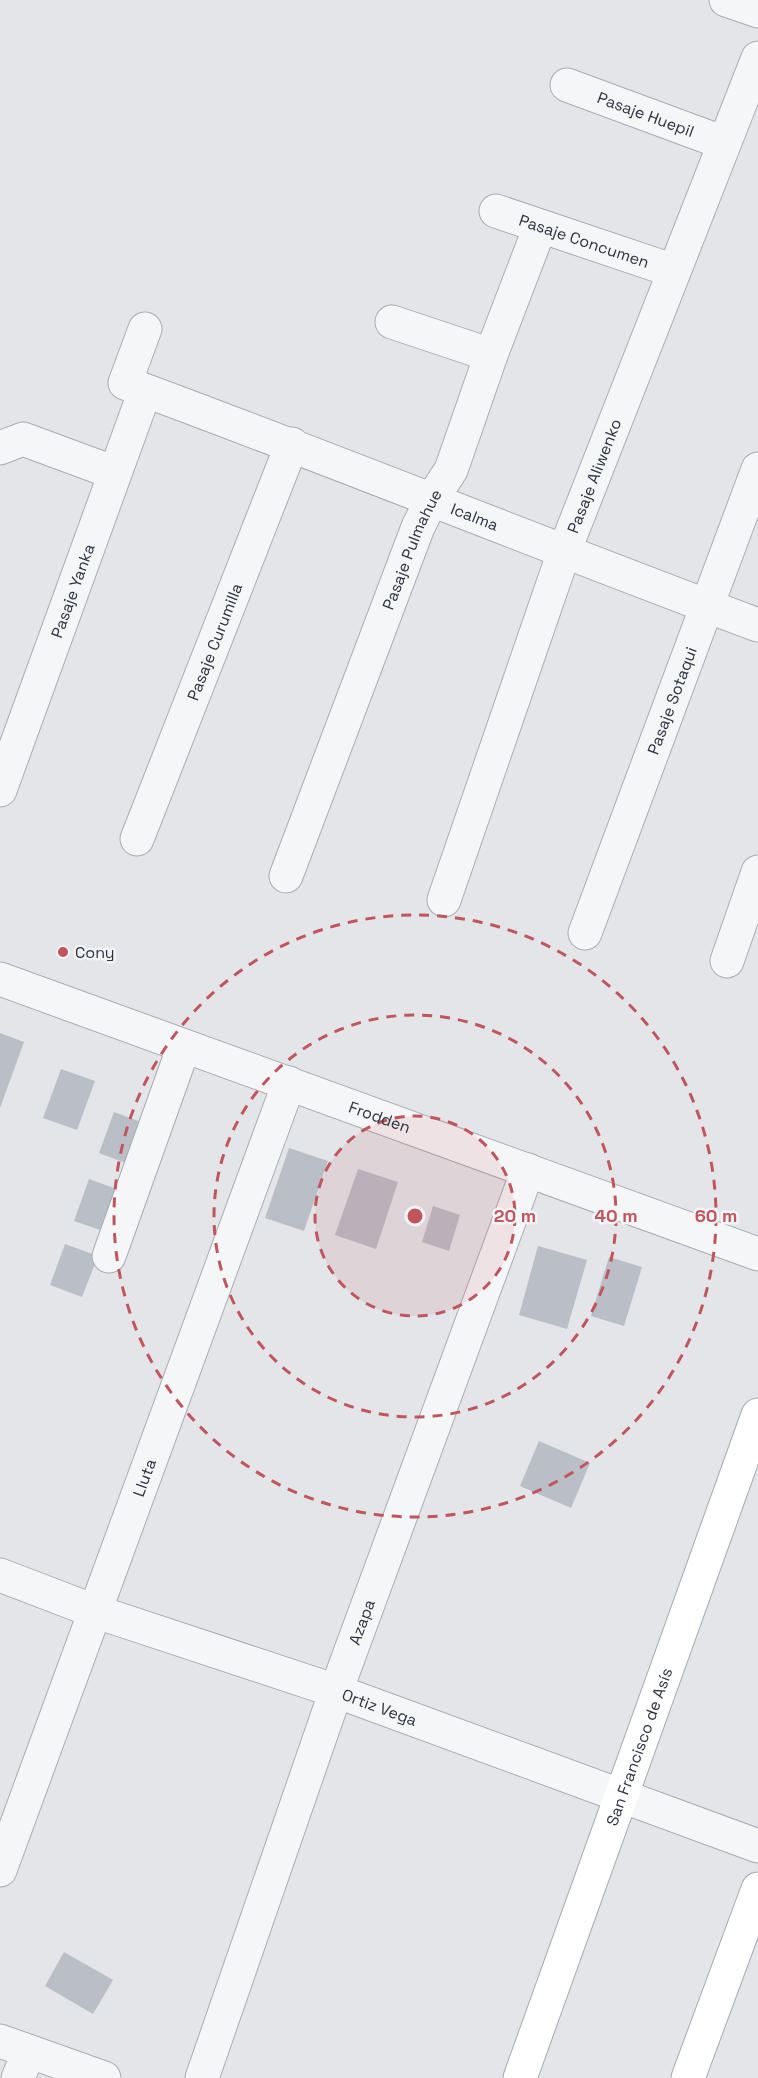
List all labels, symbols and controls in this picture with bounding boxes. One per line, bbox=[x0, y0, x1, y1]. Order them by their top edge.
street label: Pasaje Huepil bbox=[594, 87, 697, 142]
street label: Pasaje Concumen bbox=[516, 209, 652, 272]
street label: Pasaje Aliwenko bbox=[562, 415, 626, 536]
street label: Pasaje Pulmahue bbox=[377, 485, 446, 613]
street label: Icalma bbox=[448, 498, 502, 535]
street label: Pasaje Yanka bbox=[46, 541, 99, 641]
street label: Pasaje Curumilla bbox=[182, 580, 247, 703]
street label: Pasaje Sotaqui bbox=[642, 644, 701, 757]
place label: Cony bbox=[75, 942, 115, 963]
marker: Cony bbox=[56, 945, 70, 959]
street label: Frodden bbox=[346, 1096, 414, 1138]
text: 20 m bbox=[494, 1204, 536, 1227]
text: 40 m bbox=[594, 1204, 638, 1227]
text: 60 m bbox=[695, 1204, 737, 1227]
centre of rings bbox=[405, 1206, 425, 1226]
street label: Lluta bbox=[128, 1456, 161, 1500]
street label: Azapa bbox=[343, 1596, 379, 1648]
street label: San Francisco de Asís bbox=[601, 1665, 677, 1829]
street label: Ortiz Vega bbox=[339, 1684, 420, 1730]

